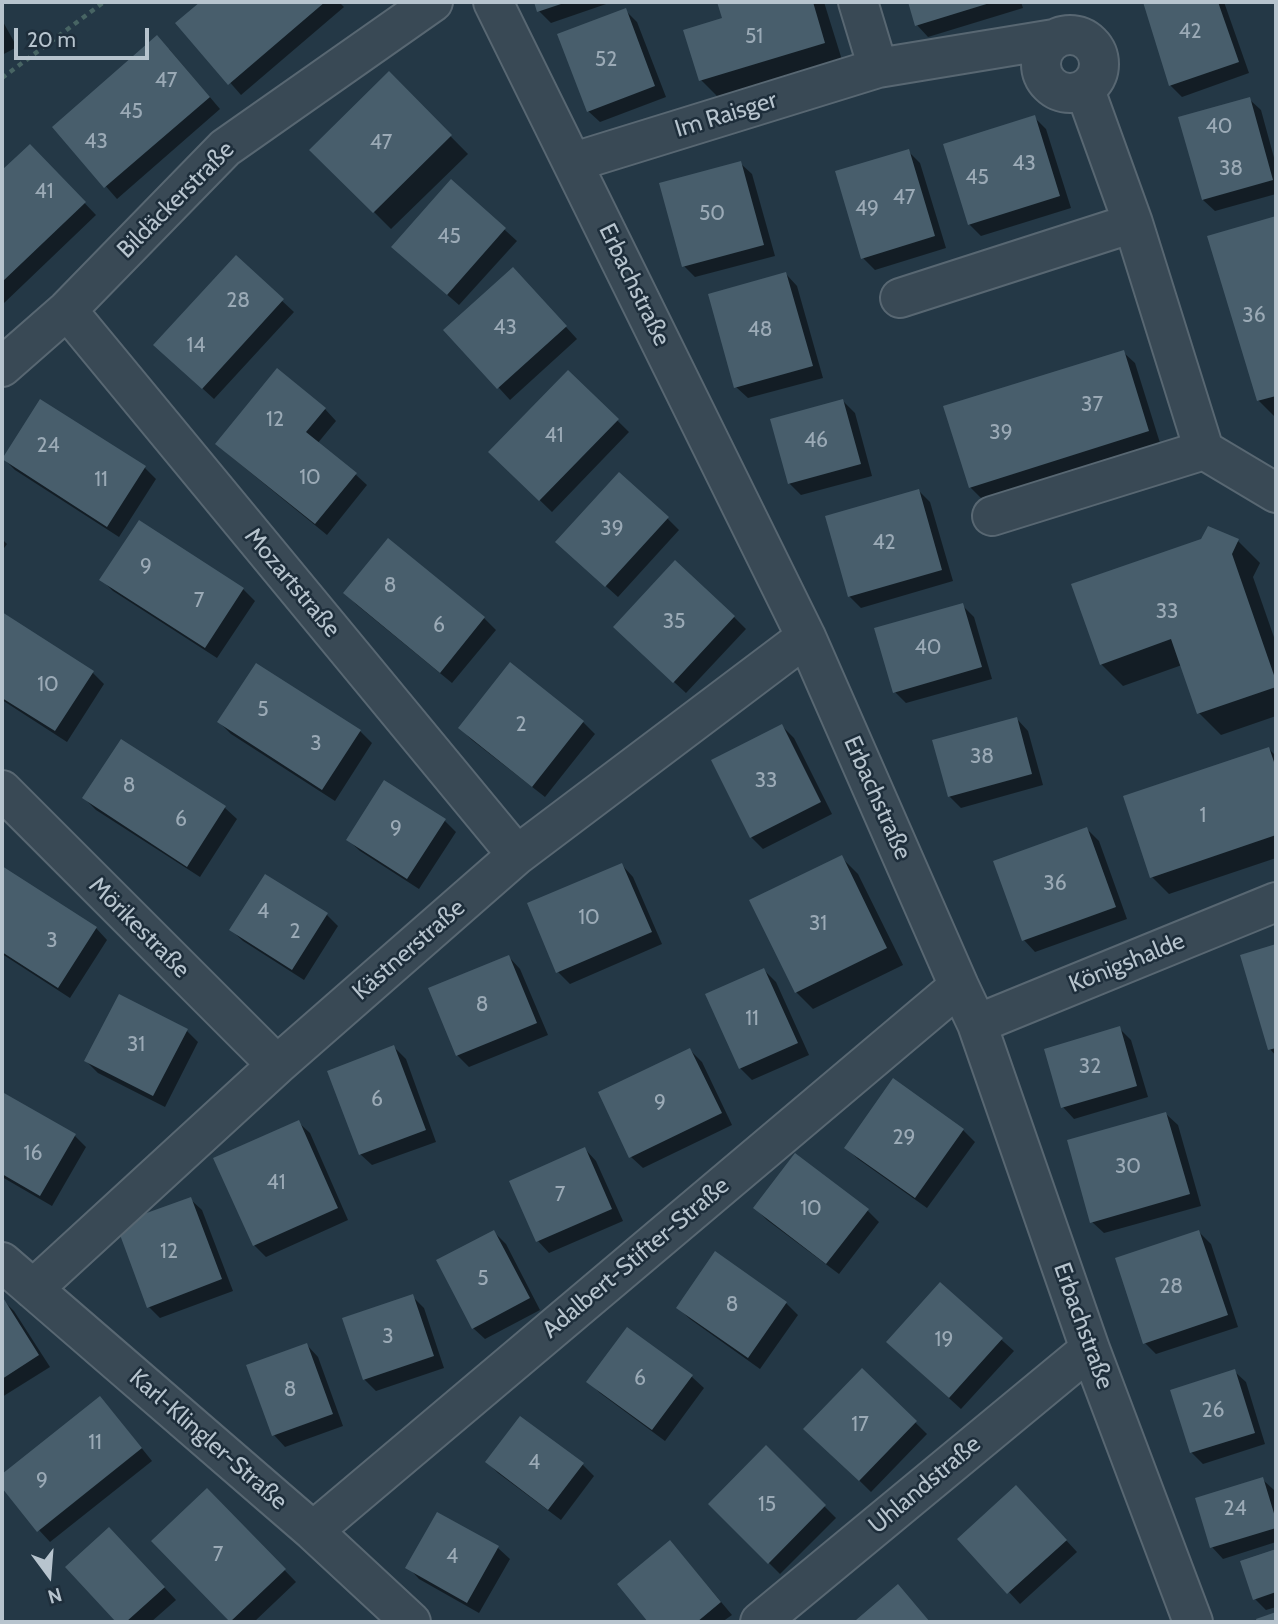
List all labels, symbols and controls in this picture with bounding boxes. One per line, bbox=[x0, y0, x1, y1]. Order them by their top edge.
scale bar bbox=[18, 14, 152, 58]
house number: 42 bbox=[1178, 19, 1202, 45]
house number: 51 bbox=[745, 24, 763, 50]
text: 20 m bbox=[27, 27, 76, 52]
house number: 52 bbox=[595, 47, 617, 73]
house number: 47 bbox=[155, 68, 177, 94]
street label: Im Raisger bbox=[672, 86, 780, 144]
house number: 45 bbox=[119, 99, 143, 125]
house number: 40 bbox=[1206, 114, 1232, 140]
house number: 43 bbox=[84, 129, 108, 155]
house number: 47 bbox=[370, 130, 392, 156]
street label: Bildäckerstraße bbox=[112, 136, 240, 264]
house number: 43 bbox=[1012, 151, 1036, 177]
house number: 38 bbox=[1219, 156, 1243, 182]
house number: 45 bbox=[965, 165, 989, 191]
house number: 41 bbox=[35, 179, 53, 205]
house number: 47 bbox=[893, 185, 915, 211]
house number: 49 bbox=[855, 196, 879, 222]
house number: 50 bbox=[699, 201, 725, 227]
street label: Erbachstraße bbox=[592, 219, 676, 351]
house number: 45 bbox=[437, 224, 461, 250]
house number: 28 bbox=[226, 288, 250, 314]
house number: 36 bbox=[1242, 303, 1266, 329]
house number: 43 bbox=[493, 315, 517, 341]
house number: 48 bbox=[748, 317, 772, 343]
house number: 14 bbox=[187, 333, 205, 359]
house number: 37 bbox=[1081, 392, 1103, 418]
house number: 12 bbox=[266, 407, 284, 433]
house number: 39 bbox=[989, 420, 1013, 446]
house number: 41 bbox=[545, 423, 563, 449]
house number: 46 bbox=[804, 428, 828, 454]
house number: 24 bbox=[36, 433, 60, 459]
house number: 10 bbox=[299, 465, 321, 491]
house number: 11 bbox=[94, 467, 108, 493]
house number: 39 bbox=[600, 516, 624, 542]
street label: Mozartstraße bbox=[238, 523, 346, 643]
house number: 42 bbox=[872, 530, 896, 556]
house number: 9 bbox=[140, 554, 152, 580]
house number: 8 bbox=[384, 573, 396, 599]
house number: 7 bbox=[194, 588, 204, 614]
house number: 33 bbox=[1156, 599, 1178, 625]
house number: 35 bbox=[663, 609, 685, 635]
house number: 6 bbox=[433, 613, 445, 639]
house number: 40 bbox=[915, 635, 941, 661]
house number: 10 bbox=[37, 672, 59, 698]
house number: 5 bbox=[257, 697, 269, 723]
house number: 2 bbox=[515, 712, 527, 738]
house number: 3 bbox=[310, 731, 322, 757]
street label: Erbachstraße bbox=[837, 732, 917, 864]
house number: 38 bbox=[970, 744, 994, 770]
house number: 33 bbox=[755, 768, 777, 794]
house number: 8 bbox=[123, 773, 135, 799]
house number: 1 bbox=[1200, 803, 1206, 829]
house number: 6 bbox=[175, 807, 187, 833]
house number: 9 bbox=[390, 816, 402, 842]
house number: 36 bbox=[1043, 871, 1067, 897]
street label: Mörikestraße bbox=[83, 872, 195, 984]
street label: Kästnerstraße bbox=[347, 893, 471, 1007]
house number: 4 bbox=[257, 899, 269, 925]
house number: 10 bbox=[578, 905, 600, 931]
house number: 31 bbox=[809, 911, 827, 937]
house number: 2 bbox=[289, 919, 301, 945]
street label: Königshalde bbox=[1065, 927, 1189, 999]
house number: 3 bbox=[46, 928, 58, 954]
house number: 8 bbox=[476, 992, 488, 1018]
house number: 11 bbox=[745, 1006, 759, 1032]
house number: 31 bbox=[127, 1032, 145, 1058]
house number: 32 bbox=[1079, 1054, 1101, 1080]
house number: 6 bbox=[371, 1087, 383, 1113]
house number: 9 bbox=[654, 1090, 666, 1116]
house number: 29 bbox=[893, 1125, 915, 1151]
house number: 16 bbox=[24, 1141, 42, 1167]
house number: 30 bbox=[1115, 1154, 1141, 1180]
house number: 41 bbox=[267, 1170, 285, 1196]
street label: Adalbert-Stifter-Straße bbox=[537, 1171, 735, 1345]
house number: 7 bbox=[555, 1182, 565, 1208]
house number: 10 bbox=[800, 1196, 822, 1222]
house number: 12 bbox=[160, 1239, 178, 1265]
street label: Erbachstraße bbox=[1047, 1259, 1119, 1393]
house number: 5 bbox=[477, 1266, 489, 1292]
house number: 28 bbox=[1159, 1274, 1183, 1300]
house number: 8 bbox=[726, 1292, 738, 1318]
house number: 3 bbox=[382, 1324, 394, 1350]
house number: 19 bbox=[935, 1327, 953, 1353]
street label: Karl-Klingler-Straße bbox=[123, 1364, 293, 1516]
house number: 6 bbox=[634, 1366, 646, 1392]
house number: 8 bbox=[284, 1377, 296, 1403]
house number: 26 bbox=[1202, 1398, 1224, 1424]
house number: 17 bbox=[851, 1412, 869, 1438]
house number: 11 bbox=[88, 1430, 102, 1456]
street label: Uhlandstraße bbox=[863, 1430, 987, 1540]
house number: 4 bbox=[528, 1450, 540, 1476]
house number: 9 bbox=[36, 1468, 48, 1494]
house number: 15 bbox=[758, 1492, 776, 1518]
house number: 24 bbox=[1223, 1496, 1247, 1522]
north arrow bbox=[14, 1540, 84, 1610]
house number: 7 bbox=[213, 1542, 223, 1568]
house number: 4 bbox=[446, 1544, 458, 1570]
text: N bbox=[45, 1583, 65, 1609]

